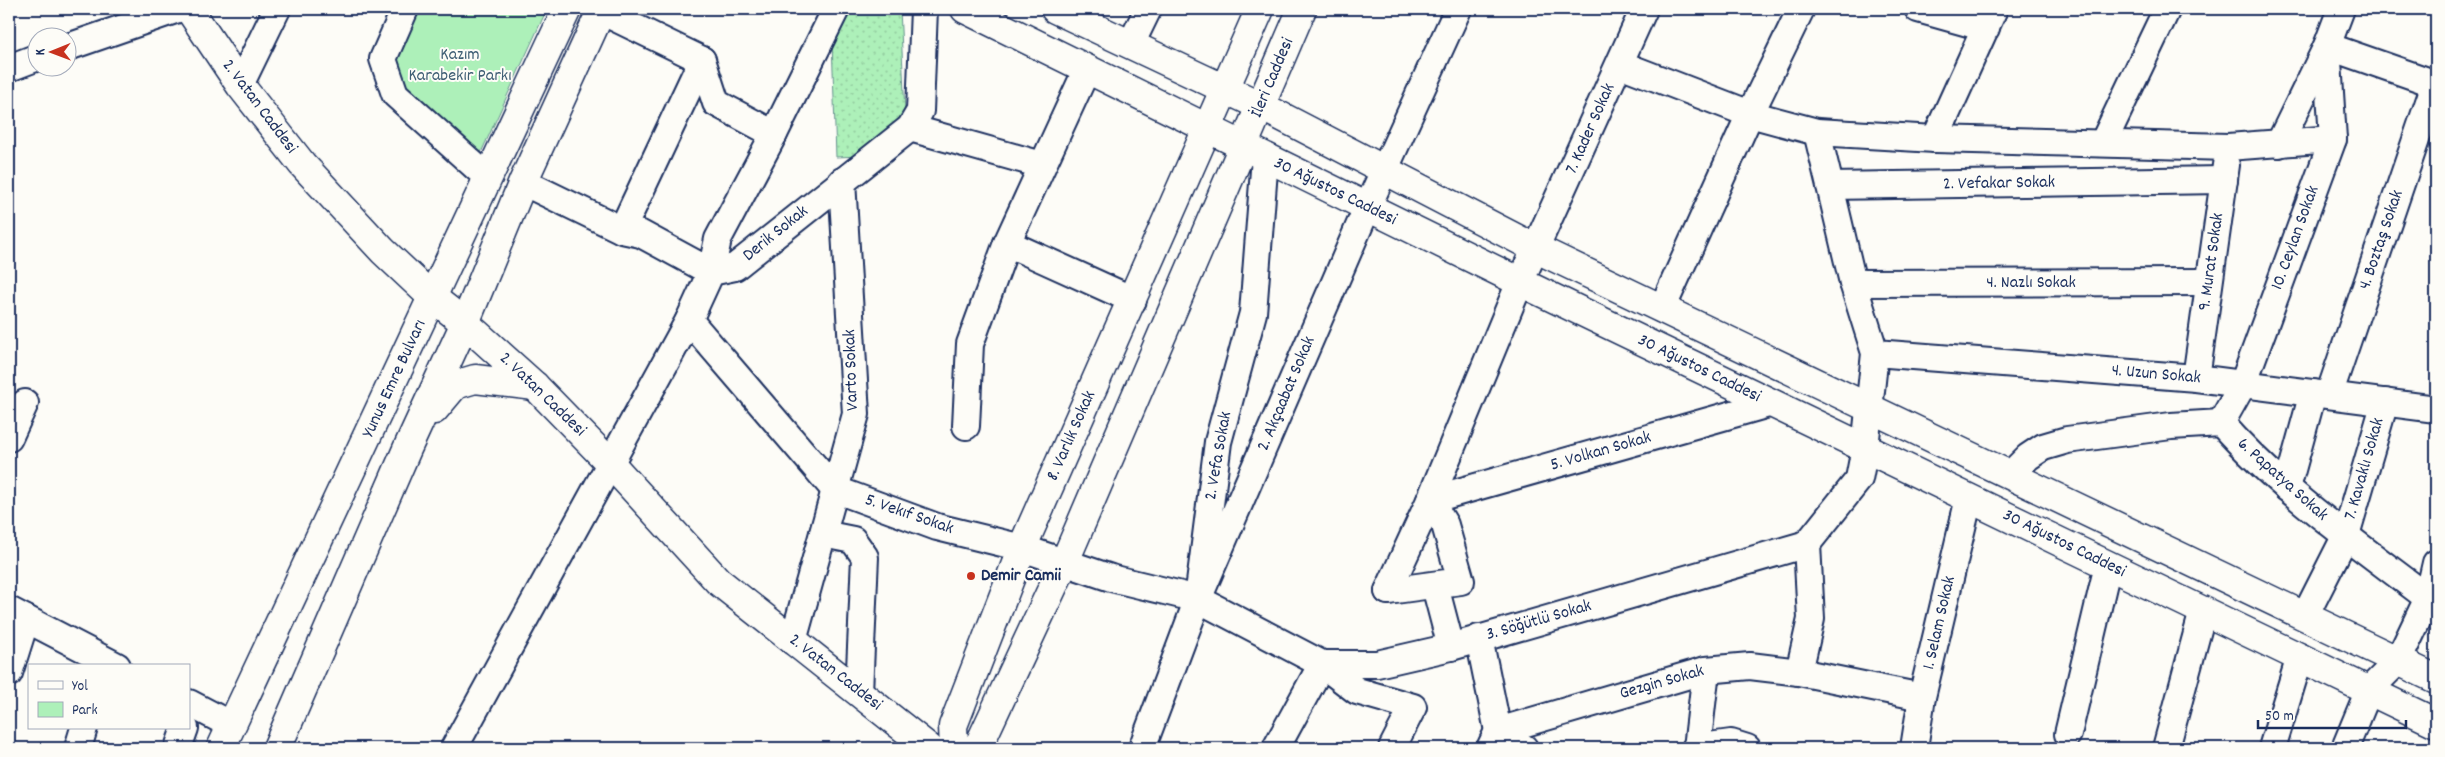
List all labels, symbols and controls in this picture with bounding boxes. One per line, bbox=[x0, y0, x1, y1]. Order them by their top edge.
north arrow bbox=[28, 28, 78, 78]
street label: İleri Caddesi bbox=[1245, 34, 1301, 122]
park label: Kazım Karabekir Parkı bbox=[408, 43, 512, 89]
text: K bbox=[31, 48, 51, 56]
street label: 2. Vatan Caddesi bbox=[215, 55, 303, 159]
street label: 7. Kader Sokak bbox=[1560, 80, 1622, 178]
street label: 30 Ağustos Caddesi bbox=[1269, 151, 1401, 233]
street label: 2. Vefakar Sokak bbox=[1943, 171, 2055, 197]
street label: 10. Ceylan Sokak bbox=[2266, 182, 2326, 294]
street label: 4. Boztaş Sokak bbox=[2353, 187, 2411, 293]
street label: Derik Sokak bbox=[738, 200, 814, 268]
street label: 9. Murat Sokak bbox=[2193, 211, 2231, 313]
street label: 4. Nazlı Sokak bbox=[1986, 271, 2076, 296]
street label: Yunus Emre Bulvarı bbox=[357, 316, 433, 442]
street label: 30 Ağustos Caddesi bbox=[1633, 328, 1765, 410]
street label: Varto Sokak bbox=[838, 329, 866, 411]
street label: 2. Akçaabat Sokak bbox=[1252, 333, 1322, 455]
street label: 2. Vatan Caddesi bbox=[493, 347, 591, 443]
street label: 4. Uzun Sokak bbox=[2110, 359, 2202, 391]
street label: 8. Varlık Sokak bbox=[1041, 387, 1103, 485]
street label: 2. Vefa Sokak bbox=[1199, 410, 1239, 502]
street label: 7. Kavaklı Sokak bbox=[2339, 415, 2391, 523]
street label: 5. Volkan Sokak bbox=[1548, 426, 1654, 478]
street label: 6. Papatya Sokak bbox=[2231, 432, 2333, 528]
street label: 5. Vekıf Sokak bbox=[861, 488, 957, 542]
street label: 30 Ağustos Caddesi bbox=[1998, 503, 2130, 585]
place label: Demir Camii bbox=[981, 564, 1062, 589]
marker: Demir Camii bbox=[965, 570, 977, 582]
street label: 1. Selam Sokak bbox=[1917, 574, 1963, 672]
street label: 3. Söğütlü Sokak bbox=[1483, 594, 1595, 648]
street label: 2. Vatan Caddesi bbox=[783, 628, 887, 718]
street label: Gezgin Sokak bbox=[1617, 659, 1707, 707]
legend bbox=[28, 664, 190, 730]
text: Yol bbox=[72, 676, 88, 698]
scale bar bbox=[2258, 697, 2405, 729]
text: Park bbox=[72, 700, 98, 722]
text: 50 m bbox=[2265, 706, 2294, 728]

